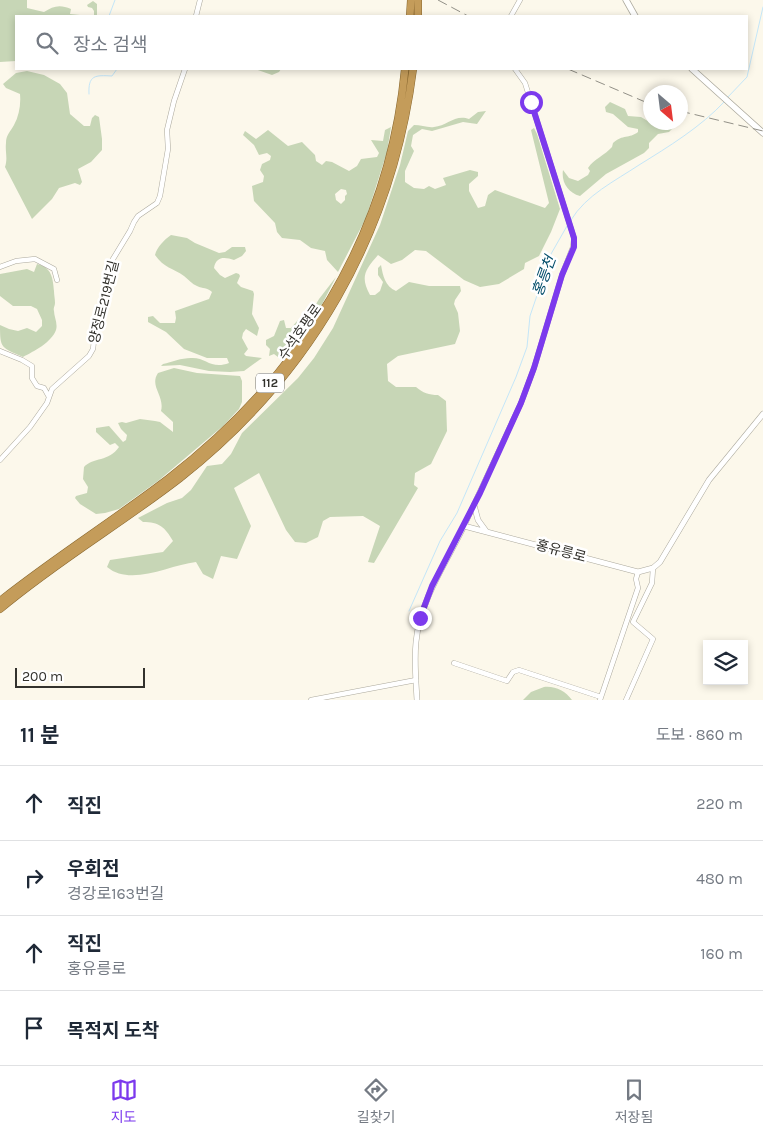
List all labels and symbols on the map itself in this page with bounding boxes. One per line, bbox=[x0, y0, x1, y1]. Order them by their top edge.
north arrow bbox=[643, 85, 688, 130]
route start bbox=[520, 91, 543, 114]
water label: 홍릉천 bbox=[528, 251, 560, 299]
street label: 양정로219번길 bbox=[85, 259, 123, 345]
street label: 수석호평로 bbox=[275, 301, 325, 363]
road number: 112 bbox=[256, 373, 284, 392]
street label: 홍유릉로 bbox=[534, 536, 588, 566]
route end bbox=[409, 607, 432, 630]
scale bar bbox=[15, 665, 145, 688]

